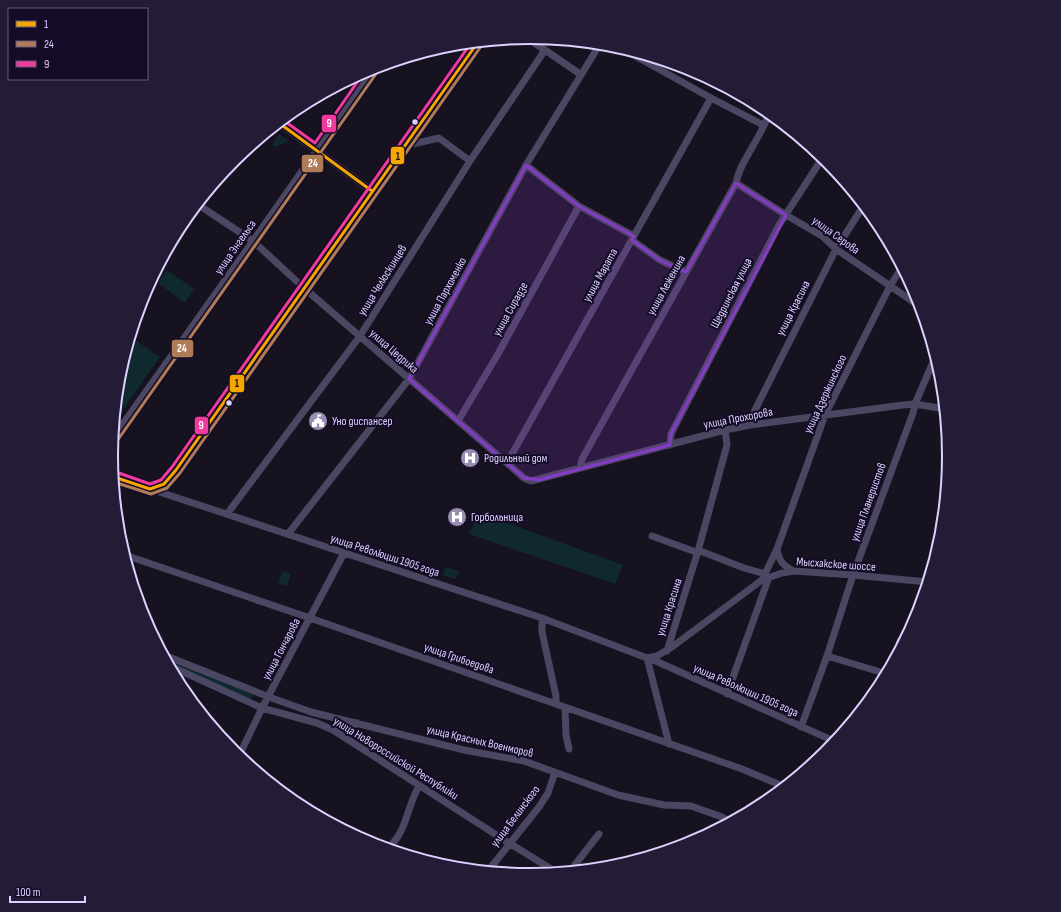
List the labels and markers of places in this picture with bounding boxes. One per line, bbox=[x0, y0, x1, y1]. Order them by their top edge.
unlabelled marker bbox=[410, 117, 420, 127]
unlabelled marker bbox=[224, 398, 234, 408]
public building icon: Уно диспансер bbox=[307, 410, 329, 432]
place label: Уно диспансер bbox=[332, 414, 393, 429]
hospital icon: Родильный дом bbox=[459, 447, 481, 469]
place label: Родильный дом bbox=[484, 451, 548, 466]
hospital icon: Горбольница bbox=[446, 506, 468, 528]
place label: Горбольница bbox=[471, 510, 523, 525]

